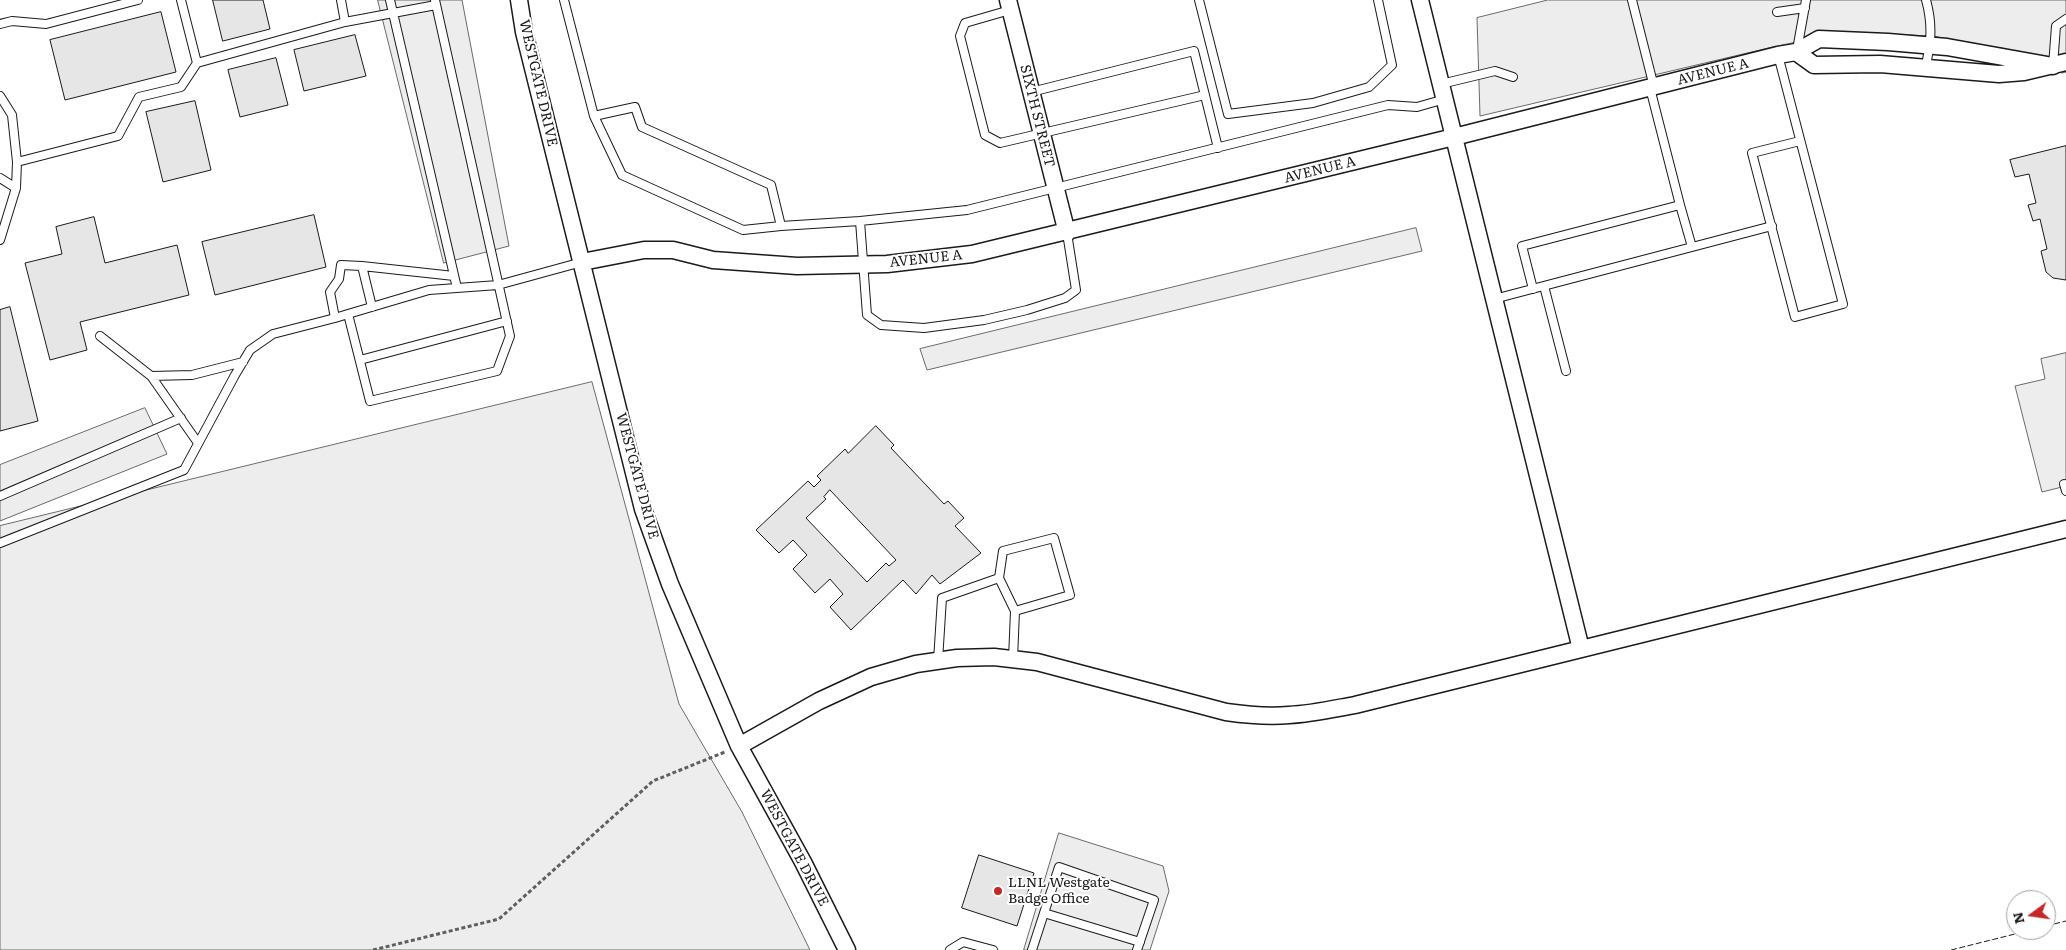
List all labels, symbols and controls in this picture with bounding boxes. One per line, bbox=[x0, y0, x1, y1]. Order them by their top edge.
street label: WESTGATE DRIVE bbox=[515, 18, 561, 148]
street label: AVENUE A bbox=[1676, 55, 1750, 89]
street label: SIXTH STREET bbox=[1016, 63, 1058, 169]
street label: AVENUE A bbox=[1283, 153, 1357, 187]
street label: AVENUE A bbox=[889, 247, 963, 271]
street label: WESTGATE DRIVE bbox=[612, 411, 662, 541]
street label: WESTGATE DRIVE bbox=[756, 787, 832, 909]
place label: LLNL Westgate Badge Office bbox=[1008, 875, 1110, 908]
marker: LLNL Westgate Badge Office bbox=[992, 885, 1004, 897]
north arrow bbox=[2006, 890, 2056, 940]
text: N bbox=[2006, 910, 2029, 927]

